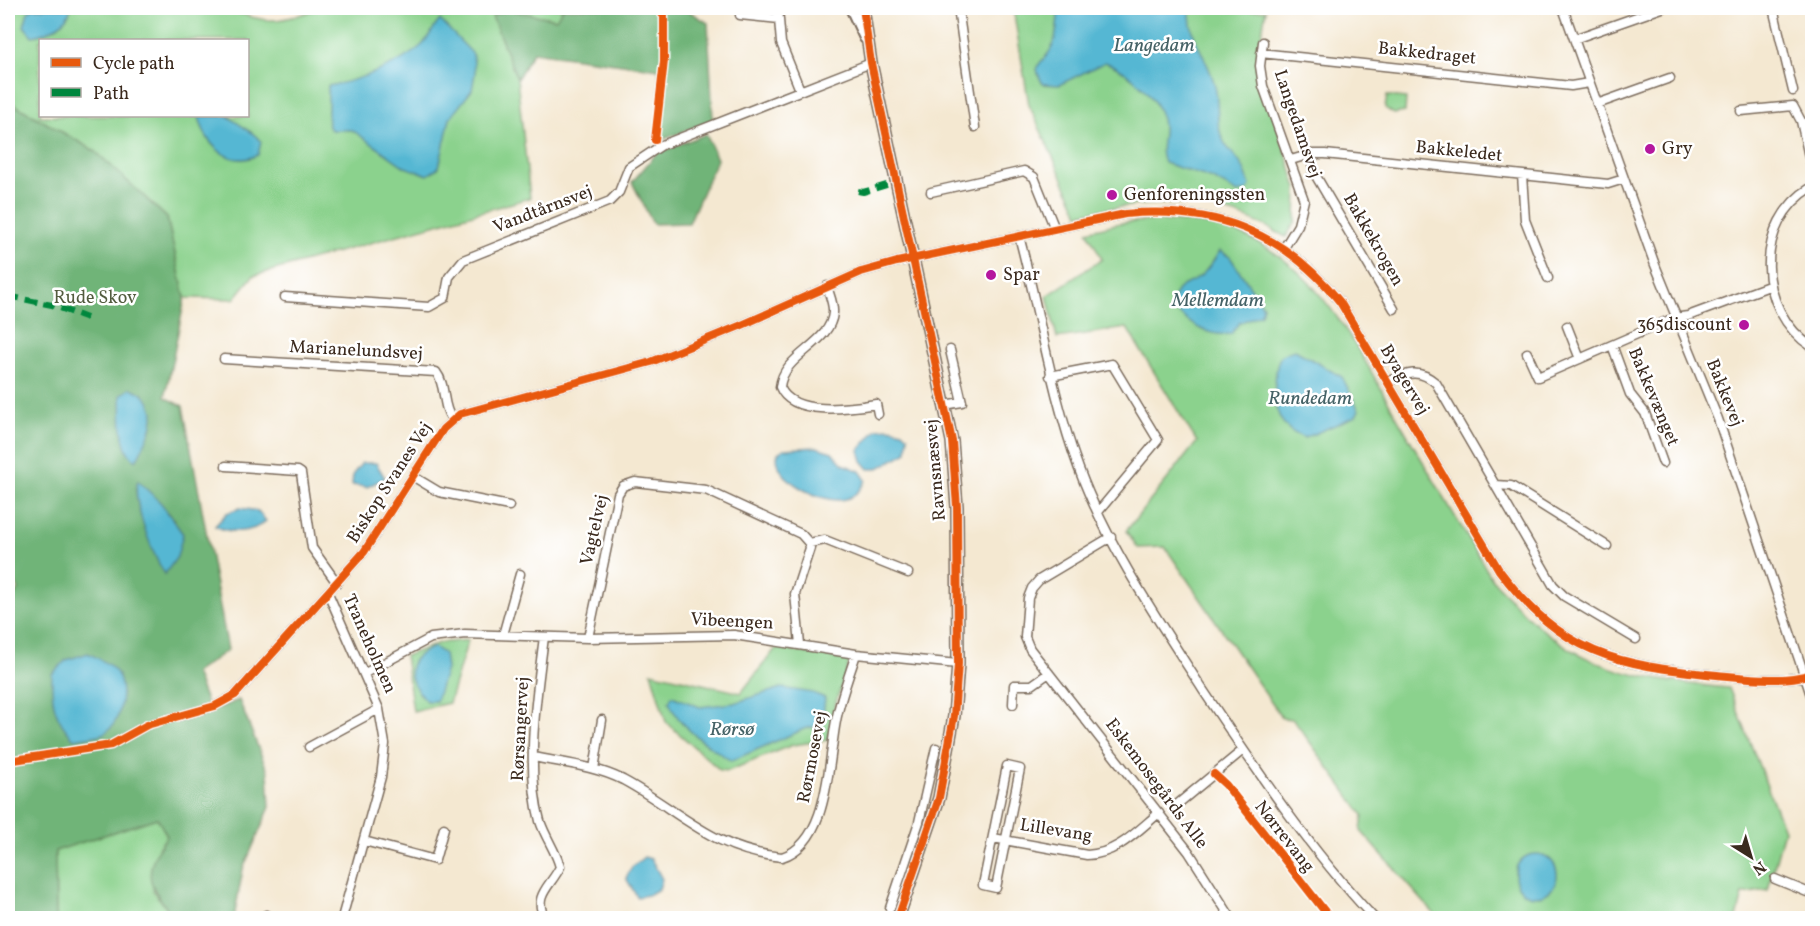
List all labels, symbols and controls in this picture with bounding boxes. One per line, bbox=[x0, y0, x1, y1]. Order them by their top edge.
water label: Langedam bbox=[1113, 32, 1195, 60]
street label: Bakkedraget bbox=[1377, 36, 1477, 72]
legend bbox=[39, 39, 249, 117]
text: Cycle path bbox=[93, 52, 175, 77]
street label: Langedamsvej bbox=[1267, 67, 1327, 181]
text: Path bbox=[93, 82, 129, 107]
street label: Bakkeledet bbox=[1414, 135, 1504, 169]
place label: Gry bbox=[1662, 137, 1693, 162]
marker: Gry bbox=[1643, 142, 1657, 156]
street label: Vandtårnsvej bbox=[490, 180, 596, 240]
place label: Genforeningssten bbox=[1124, 183, 1265, 208]
marker: Genforeningssten bbox=[1105, 188, 1119, 202]
street label: Bakkekrogen bbox=[1336, 189, 1410, 291]
place label: Spar bbox=[1003, 263, 1040, 288]
marker: Spar bbox=[984, 268, 998, 282]
park label: Rude Skov bbox=[53, 286, 137, 311]
water label: Mellemdam bbox=[1171, 287, 1264, 315]
place label: 365discount bbox=[1637, 313, 1732, 338]
marker: 365discount bbox=[1737, 318, 1751, 332]
street label: Marianelundsvej bbox=[289, 335, 423, 367]
street label: Byagervej bbox=[1373, 340, 1435, 420]
street label: Bakkevænget bbox=[1621, 344, 1685, 450]
street label: Bakkevej bbox=[1699, 355, 1749, 431]
water label: Rundedam bbox=[1268, 385, 1352, 413]
street label: Biskop Svanes Vej bbox=[341, 417, 439, 549]
street label: Ravnsnæsvej bbox=[919, 418, 953, 522]
street label: Vagtelvej bbox=[575, 492, 615, 568]
street label: Traneholmen bbox=[336, 590, 402, 698]
street label: Vibeengen bbox=[690, 607, 774, 637]
street label: Rørsangervej bbox=[506, 676, 536, 782]
street label: Rørmosevej bbox=[792, 709, 834, 805]
street label: Eskemosegårds Alle bbox=[1099, 714, 1213, 854]
water label: Rørsø bbox=[710, 716, 755, 744]
street label: Nørrevang bbox=[1248, 796, 1320, 878]
street label: Lillevang bbox=[1018, 813, 1094, 849]
north arrow bbox=[1721, 827, 1781, 887]
text: N bbox=[1747, 855, 1770, 880]

